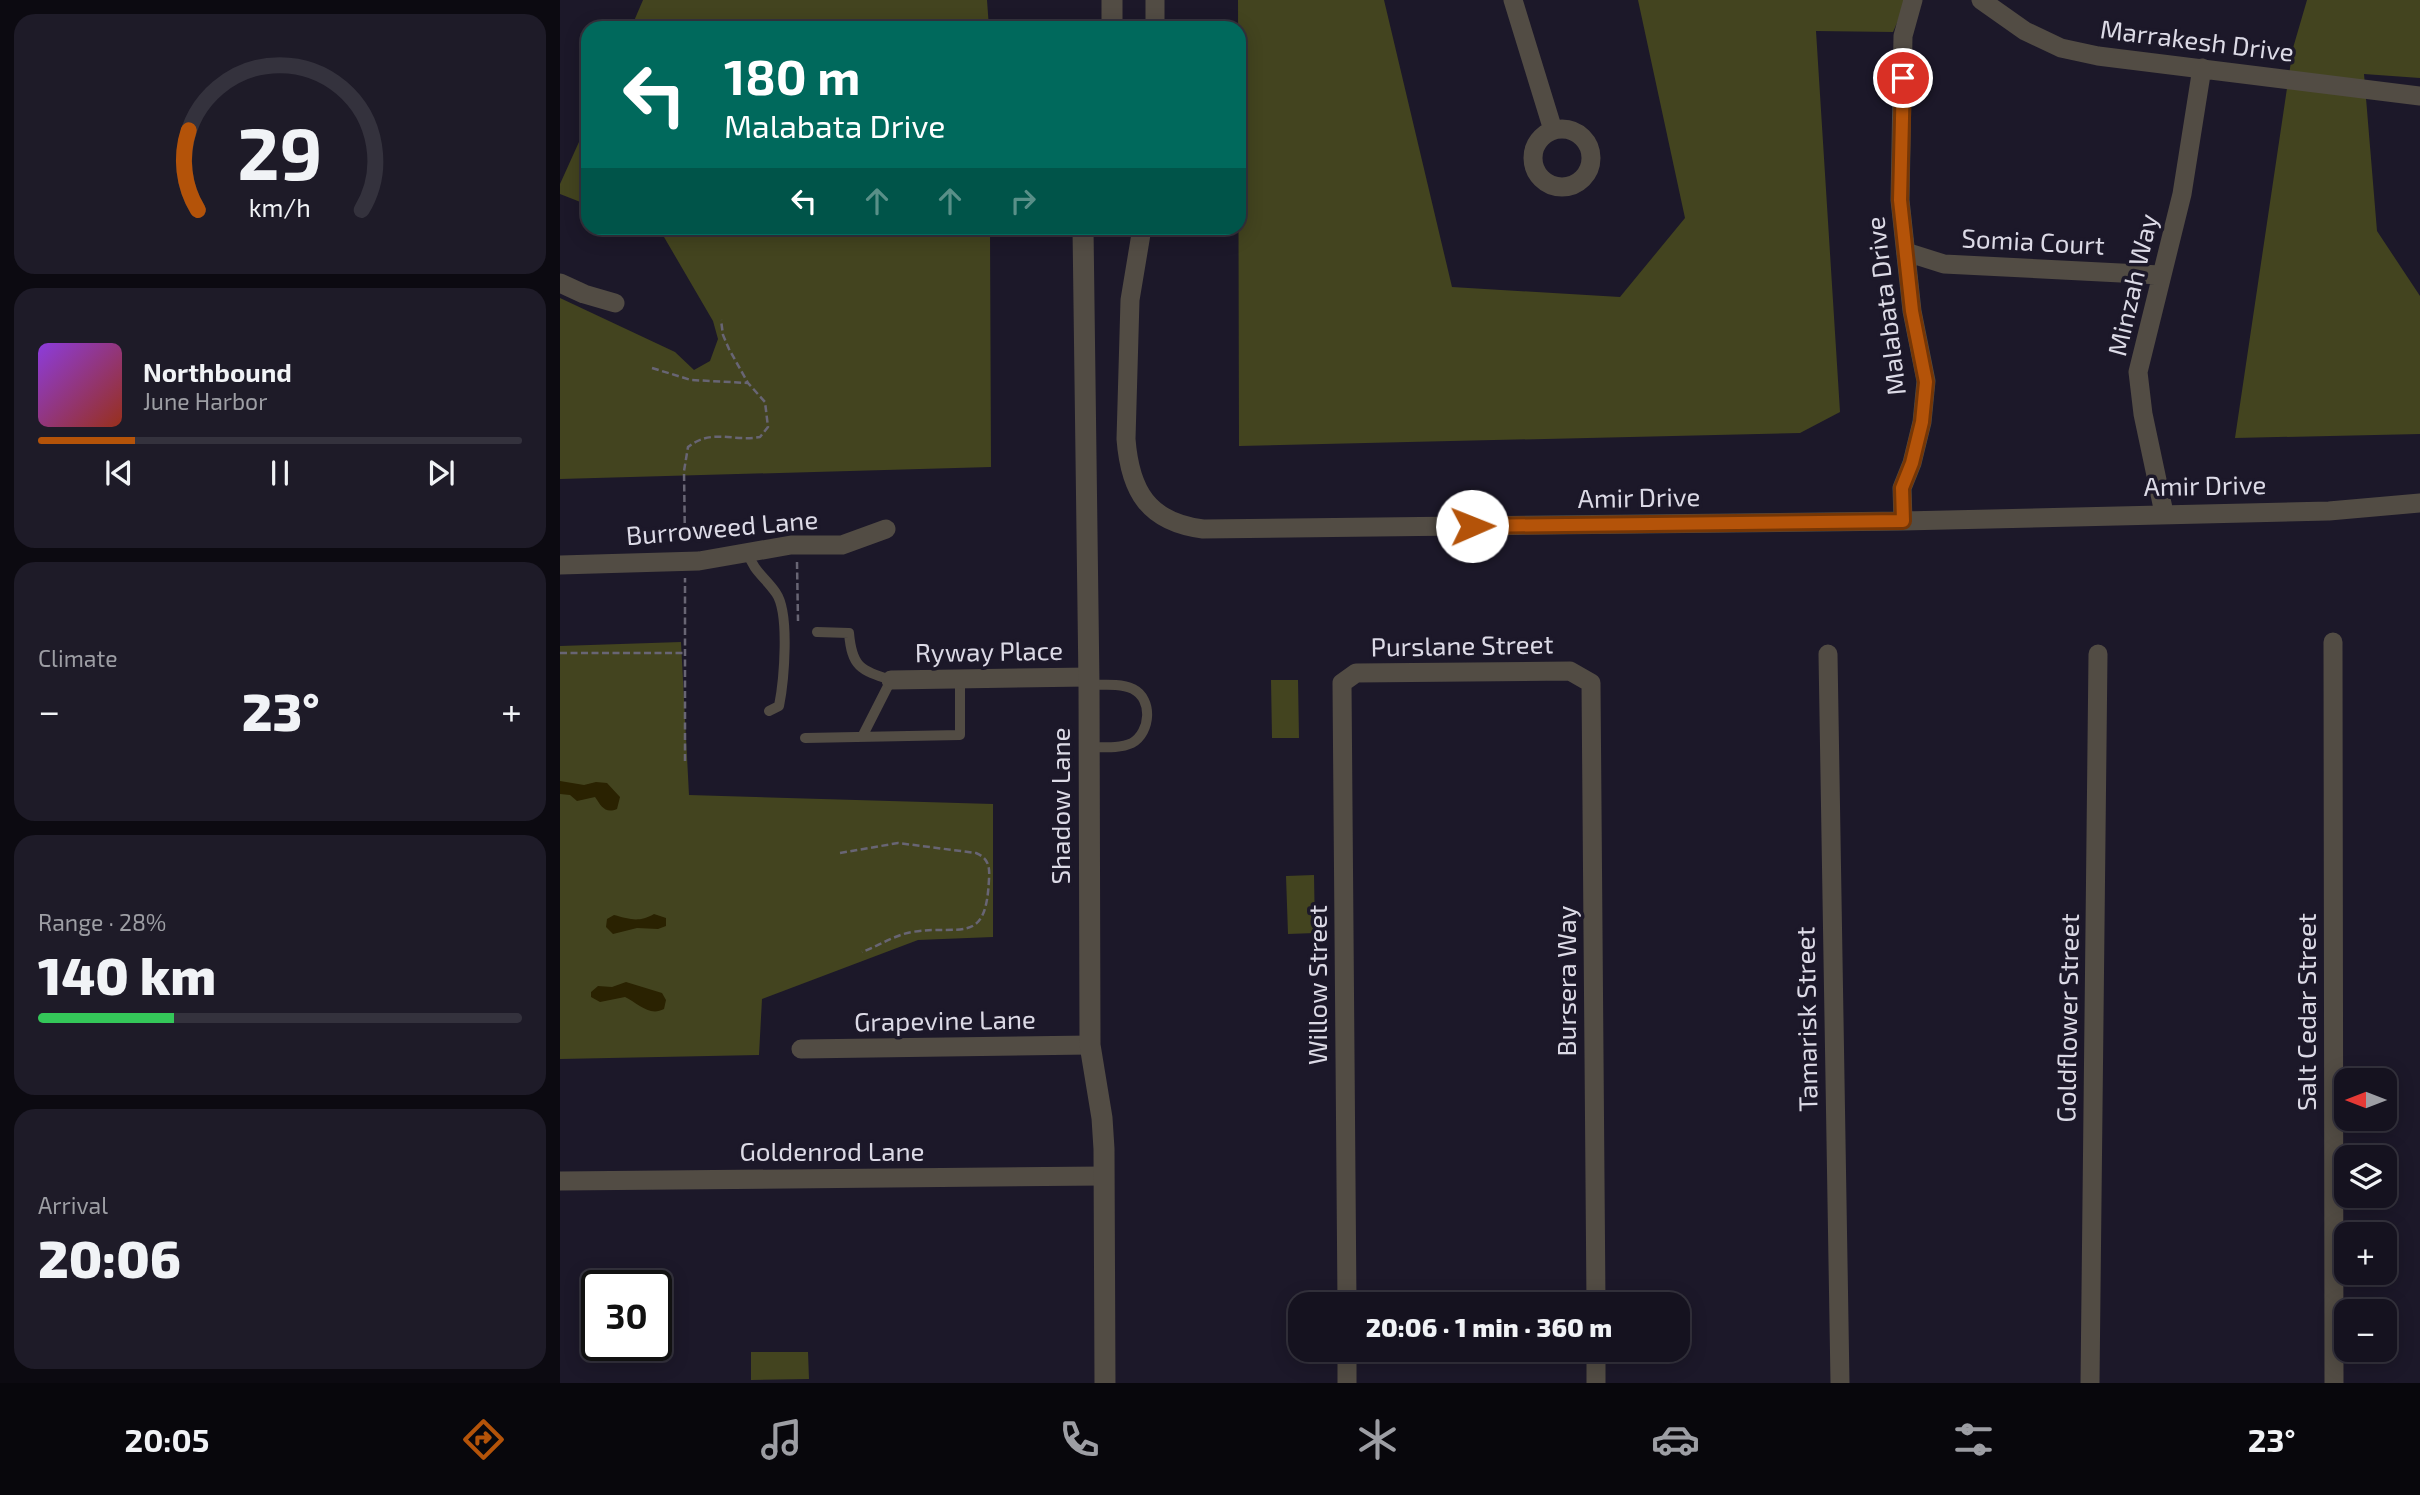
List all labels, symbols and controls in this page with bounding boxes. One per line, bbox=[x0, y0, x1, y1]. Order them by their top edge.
street label: Marrakesh Drive bbox=[2099, 12, 2296, 67]
text: 180 m bbox=[724, 46, 860, 105]
pin bbox=[1873, 48, 1933, 108]
icon: left bbox=[609, 49, 700, 140]
icon: arrive bbox=[1884, 59, 1922, 97]
text: Malabata Drive bbox=[724, 106, 945, 144]
text: 29 bbox=[237, 107, 323, 195]
icon: left bbox=[785, 182, 823, 220]
icon: ahead bbox=[858, 182, 896, 220]
icon: ahead bbox=[931, 182, 969, 220]
icon: right bbox=[1004, 182, 1042, 220]
text: km/h bbox=[249, 192, 311, 222]
street label: Minzah Way bbox=[2100, 210, 2163, 359]
street label: Malabata Drive bbox=[1858, 215, 1911, 397]
street label: Somia Court bbox=[1961, 221, 2106, 260]
text: Northbound bbox=[143, 356, 292, 387]
text: June Harbor bbox=[143, 387, 267, 415]
icon: previous bbox=[100, 454, 138, 492]
icon: pause bbox=[261, 454, 299, 492]
icon: next bbox=[422, 454, 460, 492]
street label: Amir Drive bbox=[2143, 468, 2267, 501]
street label: Amir Drive bbox=[1577, 480, 1701, 513]
position arrow bbox=[1435, 489, 1509, 563]
street label: Burroweed Lane bbox=[624, 503, 819, 550]
street label: Purslane Street bbox=[1370, 627, 1554, 662]
street label: Ryway Place bbox=[915, 634, 1063, 667]
text: Climate bbox=[38, 644, 118, 672]
text: 23° bbox=[242, 679, 320, 741]
text: − bbox=[38, 687, 60, 733]
text: + bbox=[501, 687, 522, 733]
street label: Shadow Lane bbox=[1044, 728, 1075, 884]
street label: Willow Street bbox=[1301, 905, 1332, 1065]
street label: Bursera Way bbox=[1550, 905, 1581, 1057]
text: Range · 28% bbox=[38, 908, 166, 936]
street label: Goldflower Street bbox=[2049, 913, 2084, 1123]
street label: Salt Cedar Street bbox=[2290, 913, 2321, 1111]
street label: Tamarisk Street bbox=[1788, 926, 1823, 1112]
text: 140 km bbox=[38, 943, 216, 1005]
street label: Grapevine Lane bbox=[854, 1002, 1036, 1037]
north arrow bbox=[2334, 1068, 2398, 1130]
map controls bbox=[2334, 1068, 2397, 1362]
street label: Goldenrod Lane bbox=[739, 1135, 925, 1166]
button: layers bbox=[2334, 1145, 2397, 1208]
text: Arrival bbox=[38, 1191, 108, 1219]
button: + bbox=[2334, 1222, 2397, 1285]
text: 20:06 bbox=[38, 1226, 181, 1288]
speed limit sign: 30 bbox=[581, 1270, 672, 1361]
button: − bbox=[2334, 1299, 2397, 1362]
text: 20:06 · 1 min · 360 m bbox=[1366, 1311, 1612, 1342]
icon: directions bbox=[459, 1415, 508, 1464]
icon: music bbox=[757, 1415, 806, 1464]
icon: phone bbox=[1055, 1415, 1104, 1464]
icon: climate bbox=[1353, 1415, 1402, 1464]
icon: car bbox=[1651, 1415, 1700, 1464]
icon: filters bbox=[1949, 1415, 1998, 1464]
text: 20:05 bbox=[125, 1420, 209, 1458]
text: 23° bbox=[2248, 1420, 2295, 1458]

